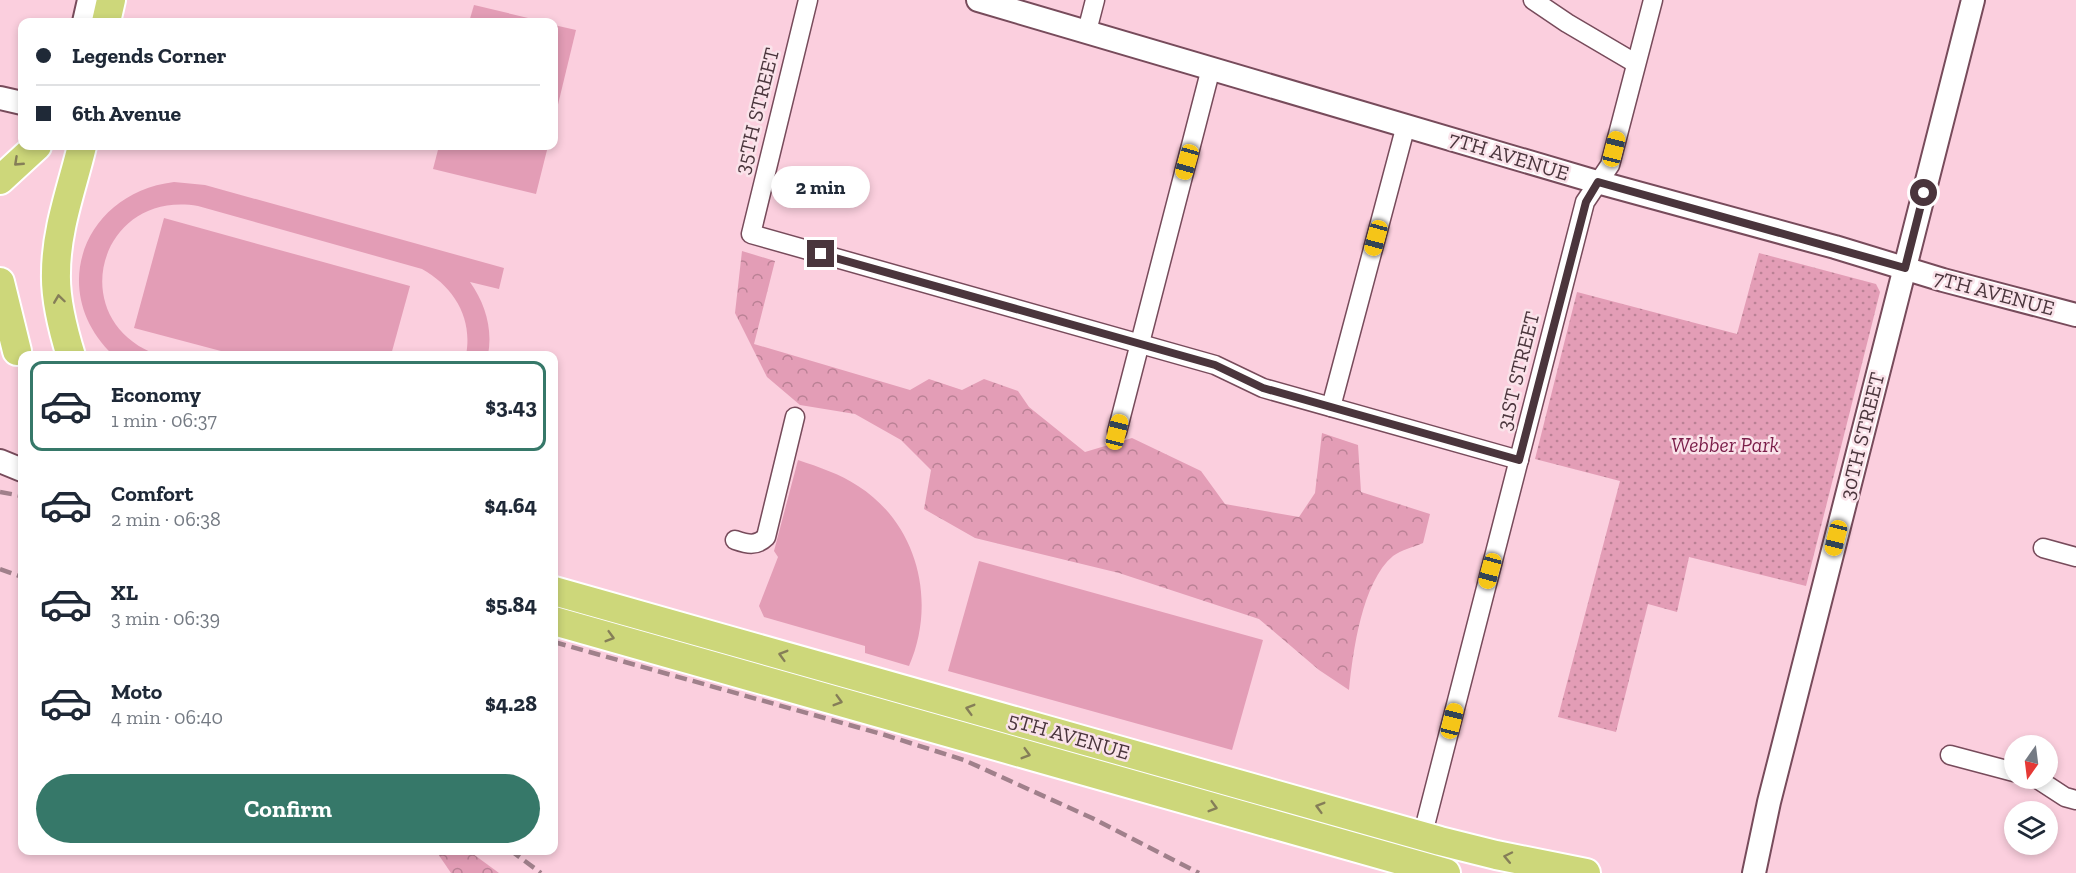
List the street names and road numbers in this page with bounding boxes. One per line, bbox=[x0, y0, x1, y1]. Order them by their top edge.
street label: 35TH STREET bbox=[729, 45, 784, 177]
street label: 7TH AVENUE bbox=[1446, 125, 1572, 186]
street label: 7TH AVENUE bbox=[1931, 264, 2057, 321]
street label: 31ST STREET bbox=[1491, 309, 1544, 433]
street label: 30TH STREET bbox=[1834, 369, 1889, 502]
street label: 5TH AVENUE bbox=[1006, 706, 1133, 765]

